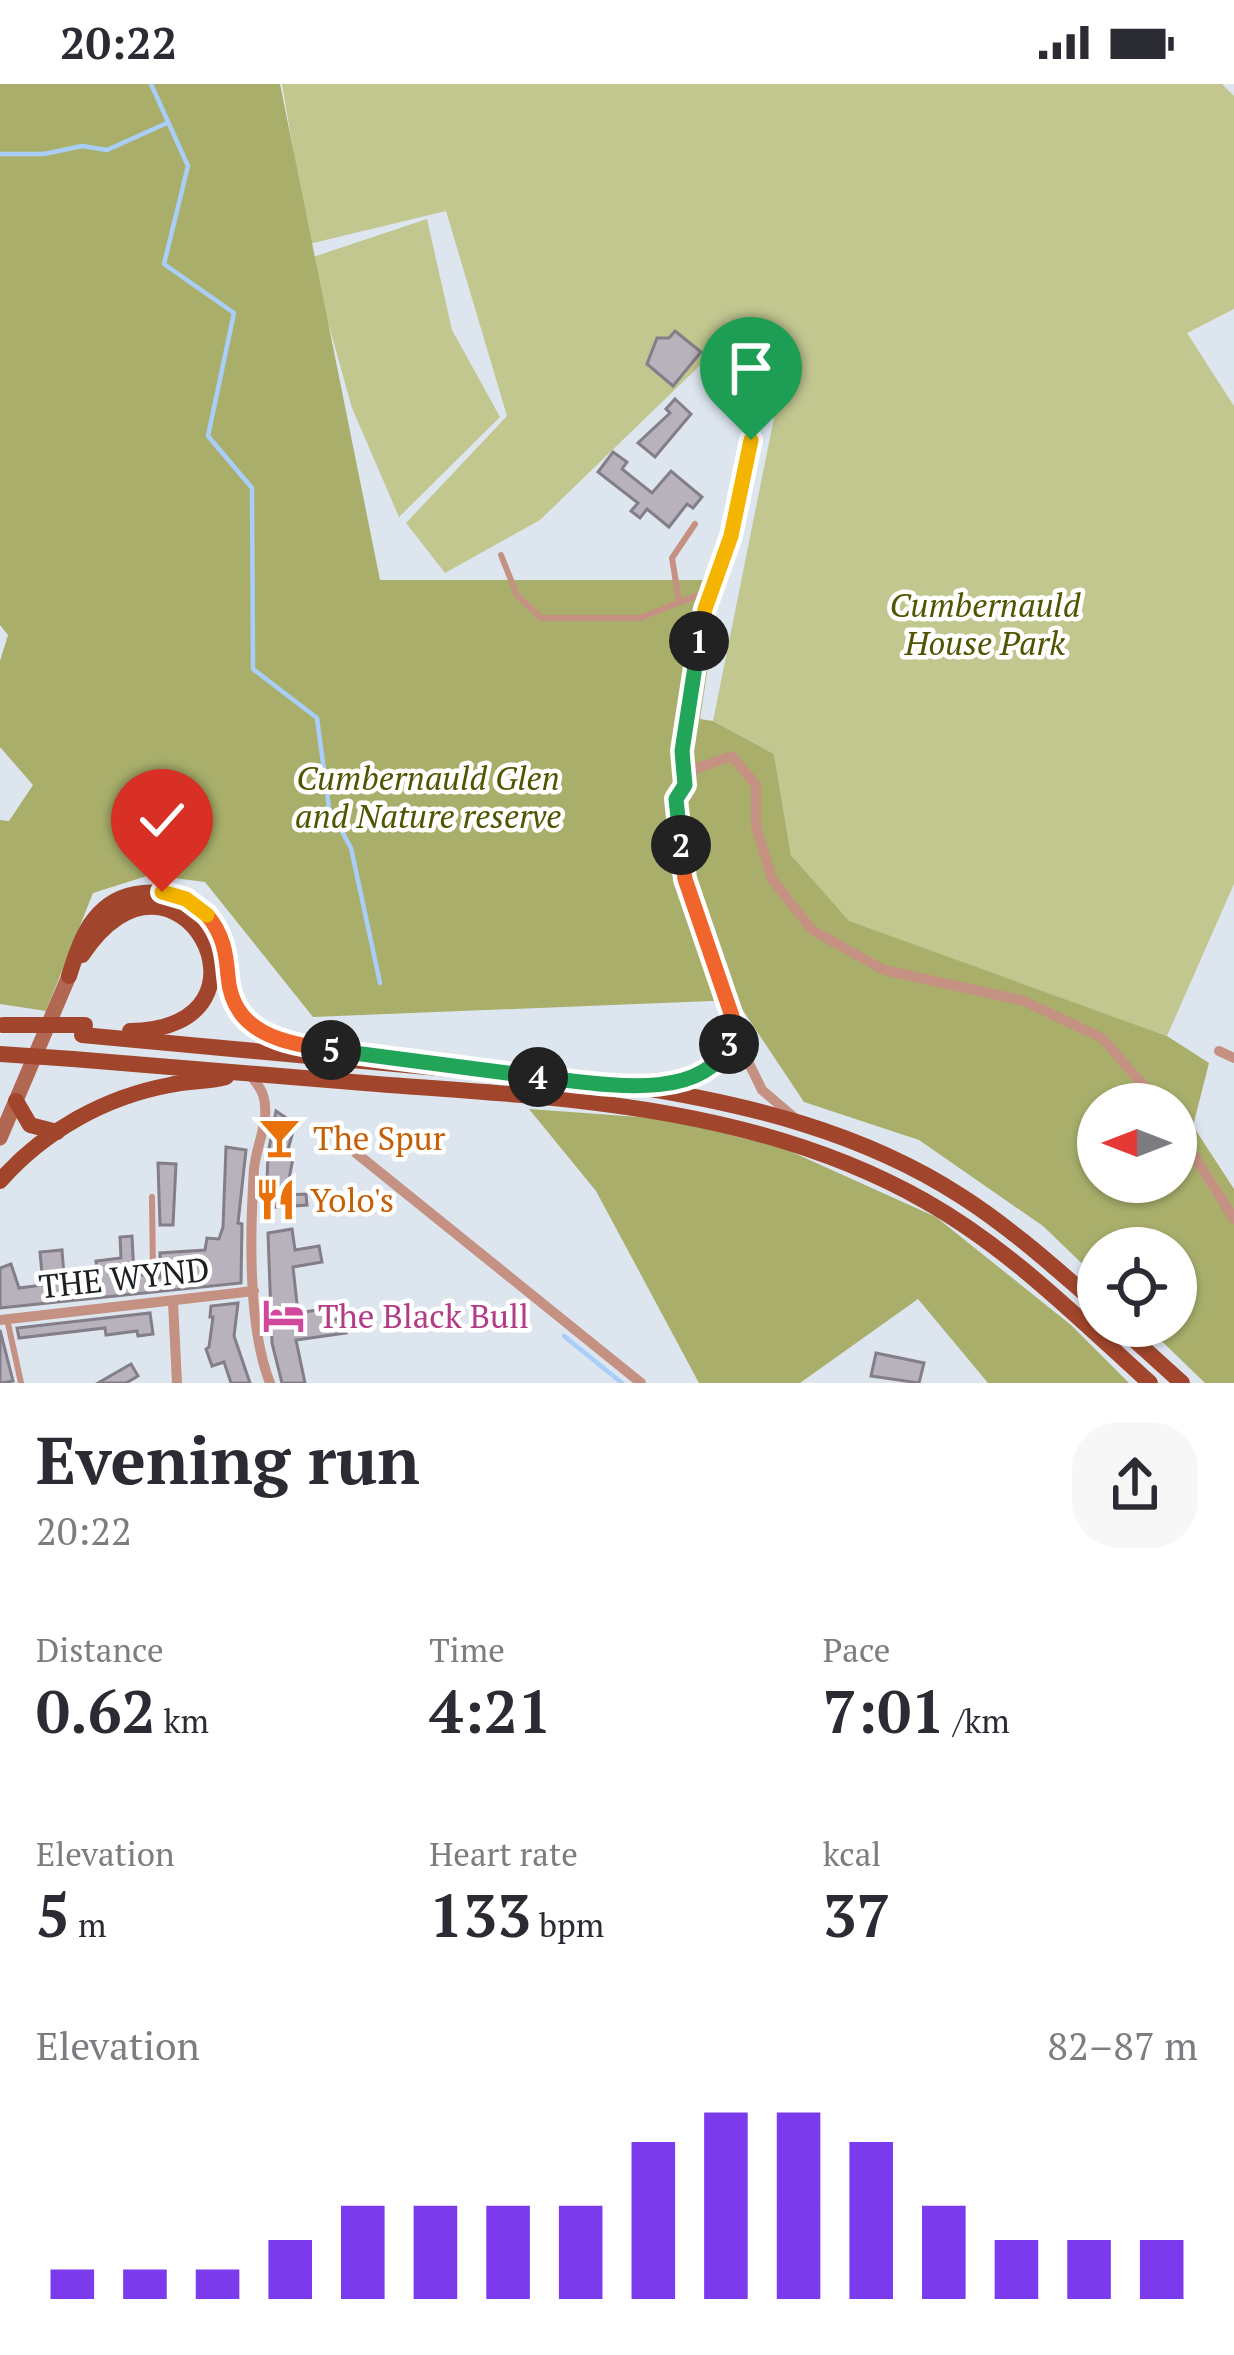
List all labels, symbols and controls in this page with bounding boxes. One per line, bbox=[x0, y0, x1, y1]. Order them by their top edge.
text: 20:22 bbox=[60, 12, 177, 72]
pin bbox=[700, 317, 802, 440]
icon: arrive bbox=[718, 335, 784, 401]
park label: Cumbernauld House Park bbox=[890, 583, 1082, 664]
pin: 1 bbox=[669, 611, 729, 671]
text: 1 bbox=[690, 619, 708, 662]
park label: Cumbernauld Glen and Nature reserve bbox=[295, 756, 561, 837]
pin bbox=[111, 769, 213, 892]
icon: check bbox=[129, 787, 195, 853]
pin: 2 bbox=[651, 815, 711, 875]
text: 2 bbox=[672, 823, 690, 866]
pin: 3 bbox=[699, 1014, 759, 1074]
pin: 5 bbox=[301, 1020, 361, 1080]
text: 3 bbox=[720, 1022, 738, 1065]
text: 5 bbox=[322, 1028, 340, 1071]
pin: 4 bbox=[508, 1047, 568, 1107]
text: 4 bbox=[529, 1055, 547, 1098]
north arrow bbox=[1077, 1083, 1197, 1203]
map controls bbox=[1077, 1083, 1197, 1347]
bar icon: The Spur bbox=[256, 1114, 302, 1160]
place label: The Spur bbox=[313, 1116, 446, 1159]
restaurant icon: Yolo's bbox=[253, 1176, 299, 1222]
place label: Yolo's bbox=[310, 1178, 394, 1221]
button: locate bbox=[1077, 1227, 1197, 1347]
street label: THE WYND bbox=[37, 1247, 211, 1307]
hotel icon: The Black Bull bbox=[261, 1292, 307, 1338]
place label: The Black Bull bbox=[318, 1294, 529, 1337]
text: Evening run bbox=[36, 1415, 420, 1503]
button: share bbox=[1072, 1422, 1198, 1548]
text: 20:22 bbox=[36, 1504, 132, 1556]
text: Distance bbox=[36, 1628, 163, 1671]
text: Time bbox=[429, 1628, 505, 1671]
text: Pace bbox=[823, 1628, 890, 1671]
text: 0.62 bbox=[36, 1671, 155, 1750]
text: 4:21 bbox=[429, 1671, 552, 1750]
text: 7:01 bbox=[823, 1671, 945, 1750]
text: km bbox=[155, 1699, 209, 1742]
text: /km bbox=[945, 1699, 1010, 1742]
text: Elevation bbox=[36, 1832, 175, 1875]
text: Heart rate bbox=[429, 1832, 578, 1875]
text: kcal bbox=[823, 1832, 881, 1875]
text: 5 bbox=[36, 1875, 70, 1954]
text: 133 bbox=[429, 1875, 531, 1954]
text: 37 bbox=[823, 1875, 890, 1954]
text: m bbox=[70, 1903, 106, 1946]
text: bpm bbox=[531, 1903, 604, 1946]
text: Elevation bbox=[36, 2019, 200, 2071]
text: 82–87 m bbox=[1047, 2019, 1198, 2071]

